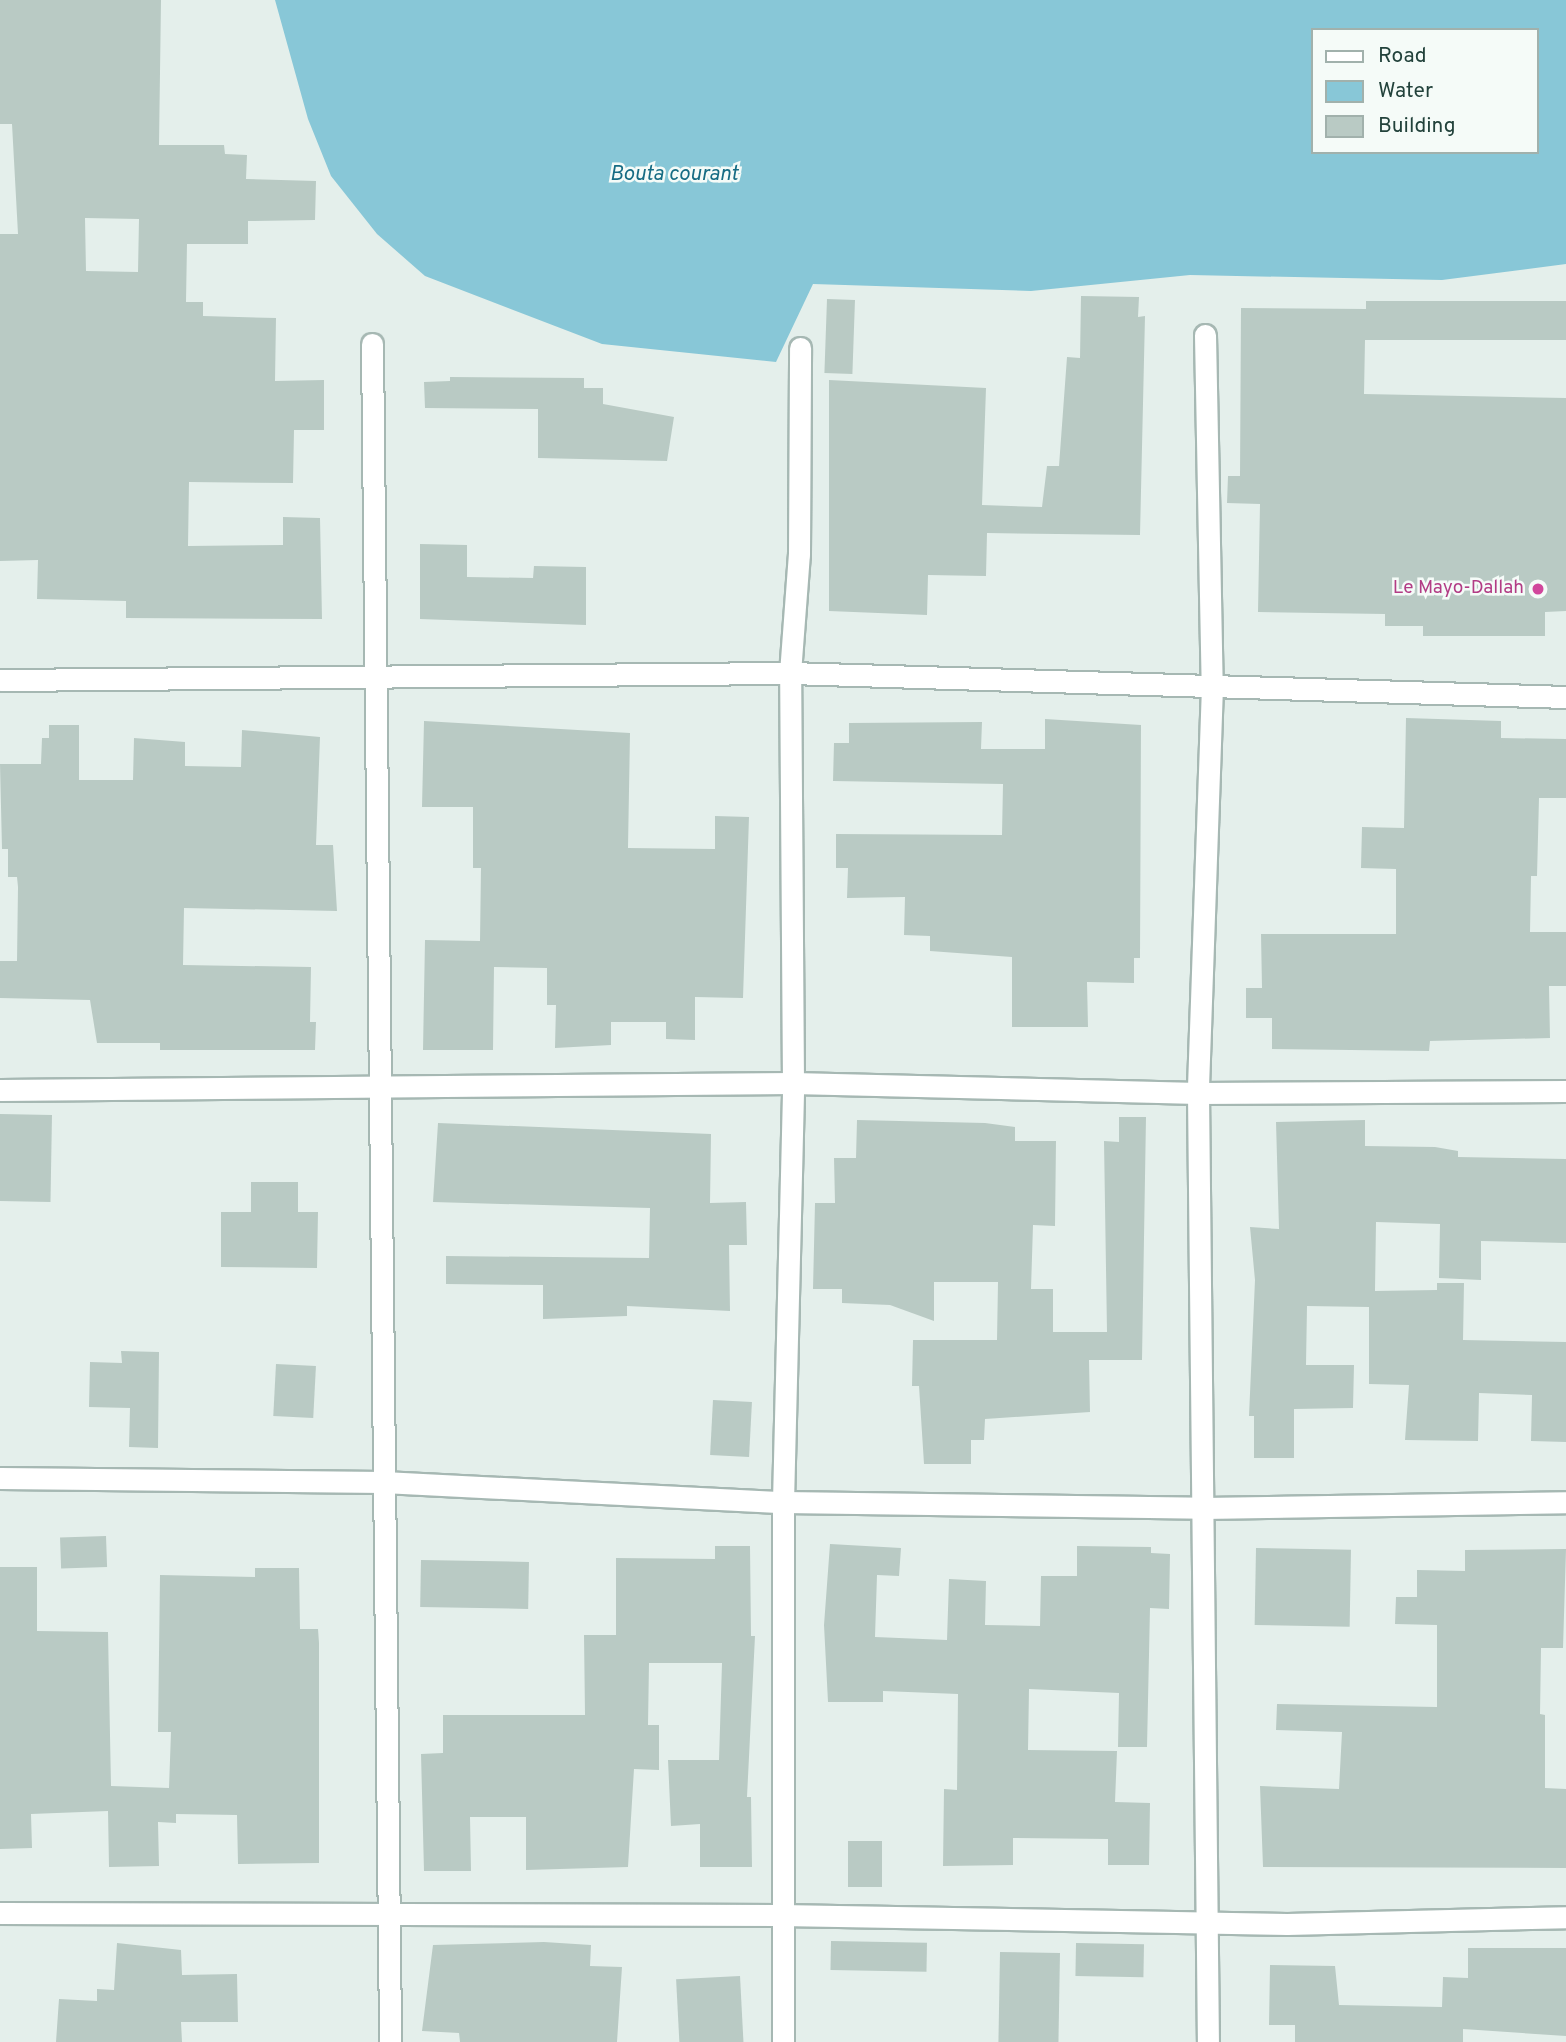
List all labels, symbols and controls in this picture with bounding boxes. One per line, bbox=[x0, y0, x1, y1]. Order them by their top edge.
legend bbox=[1310, 28, 1538, 154]
text: Road bbox=[1378, 43, 1427, 70]
text: Water bbox=[1378, 78, 1433, 105]
text: Building bbox=[1378, 113, 1456, 140]
water label: Bouta courant bbox=[610, 162, 738, 188]
place label: Le Mayo-Dallah bbox=[1393, 578, 1524, 600]
marker: Le Mayo-Dallah bbox=[1530, 581, 1546, 597]

